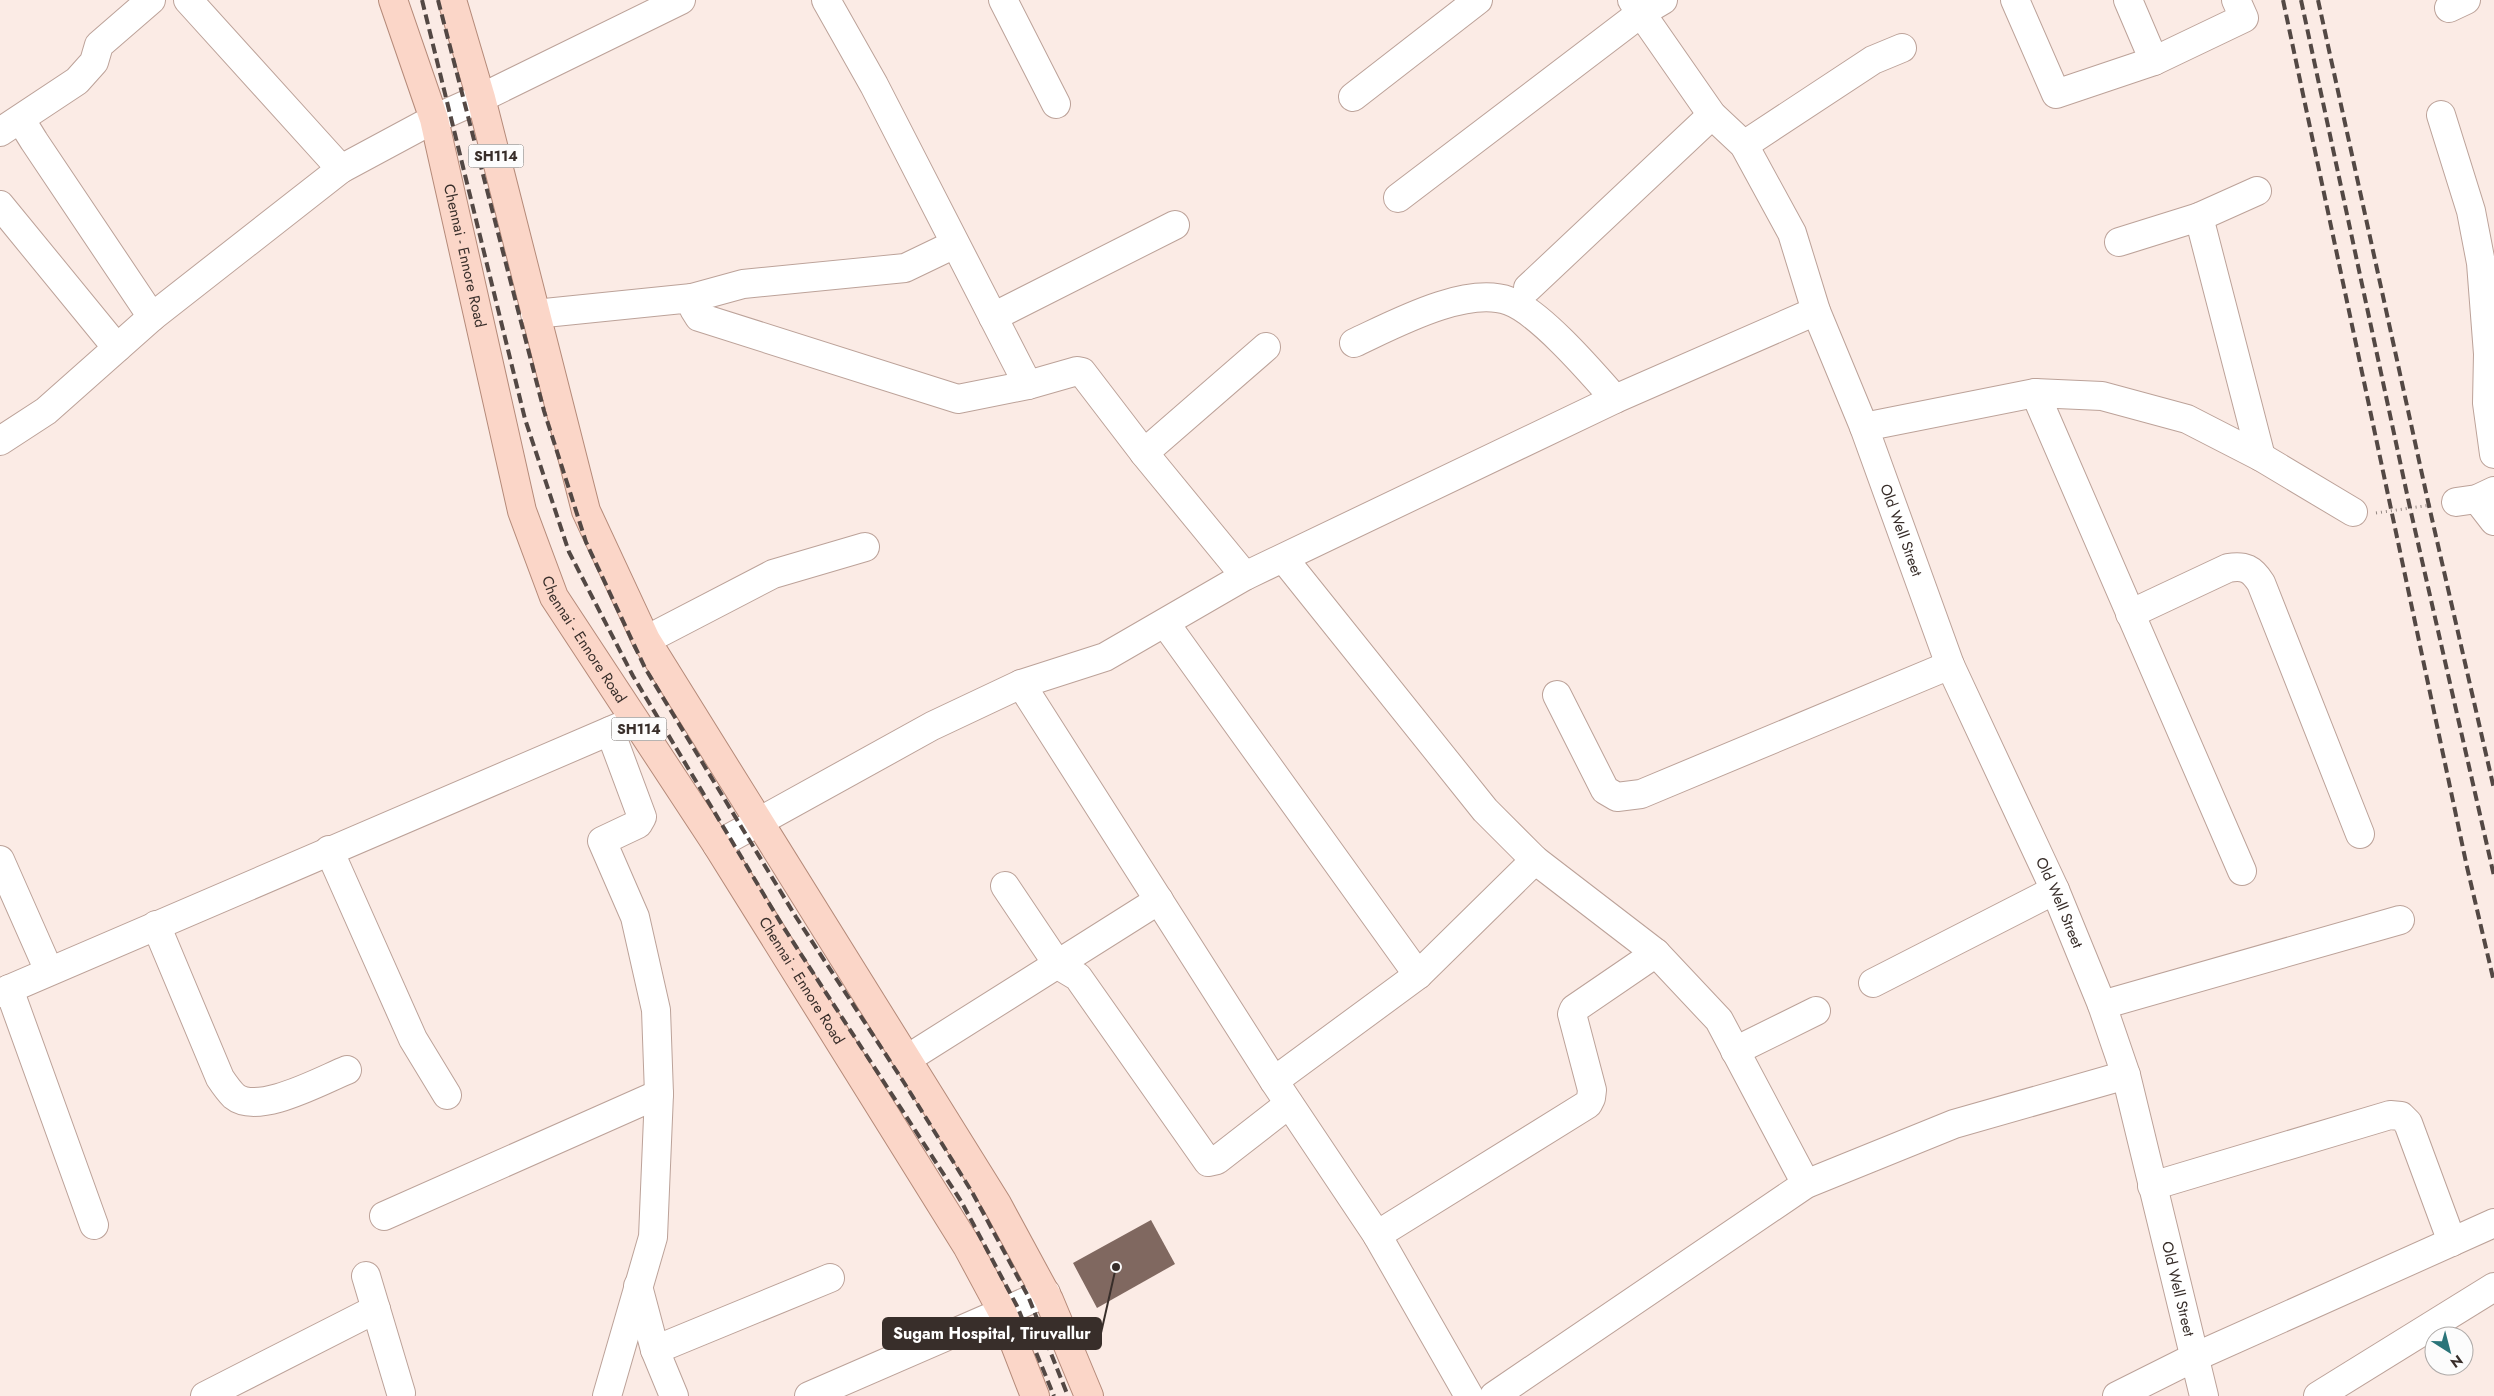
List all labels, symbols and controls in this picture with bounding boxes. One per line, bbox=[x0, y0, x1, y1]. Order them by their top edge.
road number: SH114 bbox=[468, 144, 524, 168]
street label: Chennai - Ennore Road bbox=[438, 182, 492, 330]
street label: Old Well Street bbox=[1874, 481, 1928, 580]
street label: Chennai - Ennore Road bbox=[536, 573, 632, 708]
road number: SH114 bbox=[612, 718, 666, 741]
street label: Old Well Street bbox=[2030, 853, 2089, 952]
street label: Chennai - Ennore Road bbox=[753, 913, 850, 1049]
street label: Old Well Street bbox=[2156, 1239, 2200, 1339]
callout: Sugam Hospital, Tiruvallur bbox=[883, 1318, 1101, 1349]
text: Sugam Hospital, Tiruvallur bbox=[893, 1322, 1091, 1345]
north arrow bbox=[2424, 1326, 2474, 1376]
text: N bbox=[2446, 1350, 2467, 1373]

